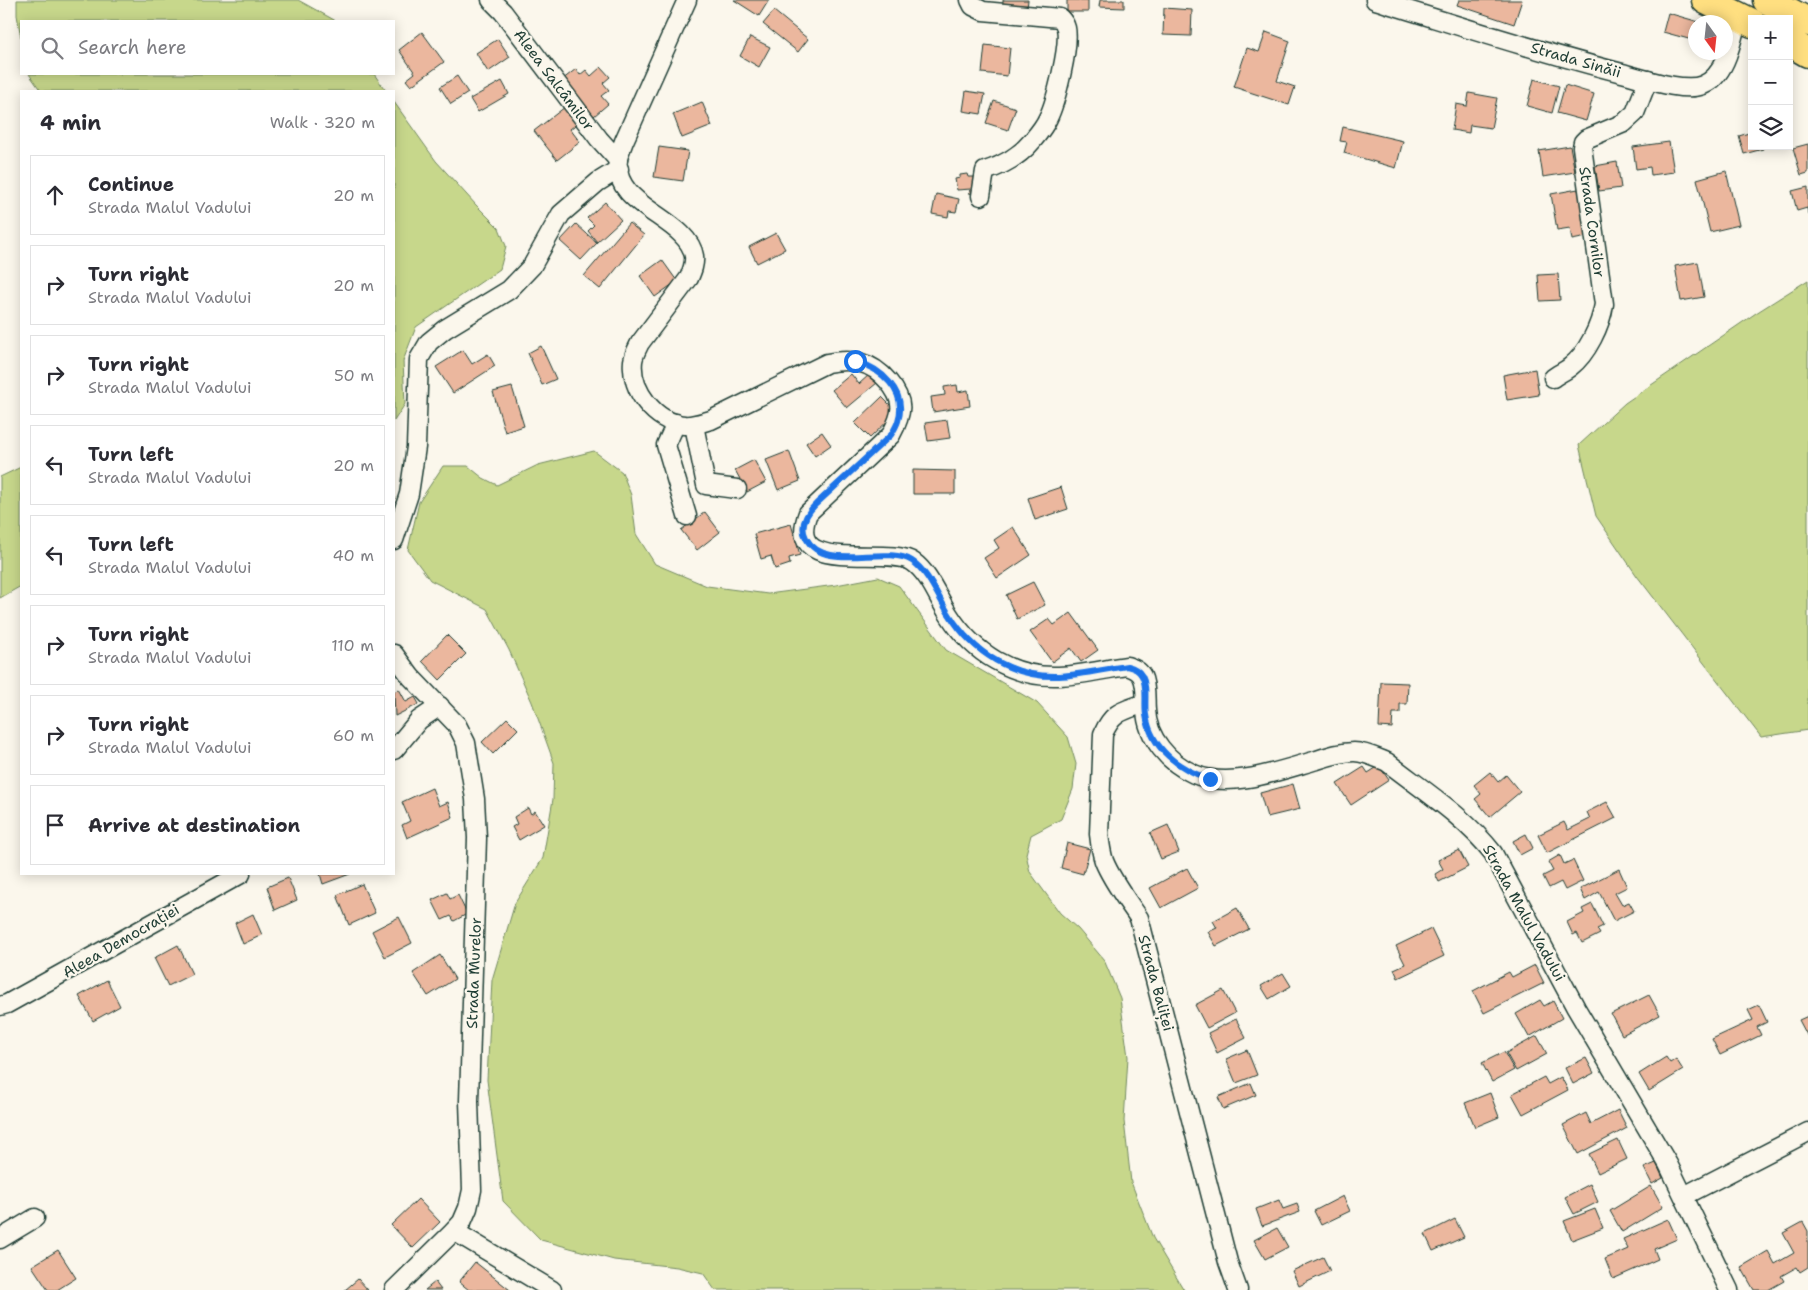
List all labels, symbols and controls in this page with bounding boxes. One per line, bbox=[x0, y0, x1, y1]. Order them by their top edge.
north arrow bbox=[1688, 15, 1733, 60]
map controls bbox=[1748, 15, 1793, 150]
button: + bbox=[1748, 15, 1793, 60]
search box bbox=[20, 20, 395, 75]
street label: Aleea Salcâmilor bbox=[509, 25, 599, 135]
icon: search bbox=[38, 34, 66, 62]
text: Search here bbox=[78, 35, 187, 60]
street label: Strada Sinăii bbox=[1528, 38, 1624, 82]
button: − bbox=[1748, 60, 1793, 105]
button: layers bbox=[1748, 105, 1793, 150]
text: 4 min bbox=[40, 109, 101, 137]
text: Walk · 320 m bbox=[270, 112, 375, 133]
street label: Strada Cornilor bbox=[1574, 165, 1610, 279]
text: Continue bbox=[88, 172, 174, 197]
icon: ahead bbox=[41, 181, 69, 209]
text: 20 m bbox=[333, 185, 374, 206]
text: Strada Malul Vadului bbox=[88, 197, 252, 218]
text: Turn right bbox=[88, 262, 189, 287]
icon: right bbox=[41, 271, 69, 299]
text: 20 m bbox=[333, 275, 374, 296]
text: Strada Malul Vadului bbox=[88, 287, 252, 308]
route start bbox=[844, 350, 867, 373]
text: Turn right bbox=[88, 352, 189, 377]
icon: right bbox=[41, 361, 69, 389]
text: 50 m bbox=[334, 365, 374, 386]
text: Strada Malul Vadului bbox=[88, 377, 252, 398]
text: Turn left bbox=[88, 442, 174, 467]
icon: left bbox=[41, 451, 69, 479]
text: 20 m bbox=[333, 455, 374, 476]
text: Strada Malul Vadului bbox=[88, 467, 252, 488]
text: Turn left bbox=[88, 532, 174, 557]
icon: left bbox=[41, 541, 69, 569]
text: 40 m bbox=[332, 545, 374, 566]
text: Strada Malul Vadului bbox=[88, 557, 252, 578]
text: Turn right bbox=[88, 622, 189, 647]
icon: right bbox=[41, 631, 69, 659]
text: 110 m bbox=[331, 635, 374, 656]
text: Strada Malul Vadului bbox=[88, 647, 252, 668]
text: Turn right bbox=[88, 712, 189, 737]
icon: right bbox=[41, 721, 69, 749]
text: 60 m bbox=[333, 725, 374, 746]
text: Strada Malul Vadului bbox=[88, 737, 252, 758]
route end bbox=[1199, 768, 1222, 791]
icon: arrive bbox=[41, 811, 69, 839]
text: Arrive at destination bbox=[88, 813, 300, 838]
street label: Strada Malul Vadului bbox=[1478, 841, 1570, 985]
street label: Aleea Democrației bbox=[59, 899, 184, 983]
street label: Strada Murelor bbox=[462, 917, 486, 1029]
street label: Strada Baliței bbox=[1133, 933, 1178, 1034]

